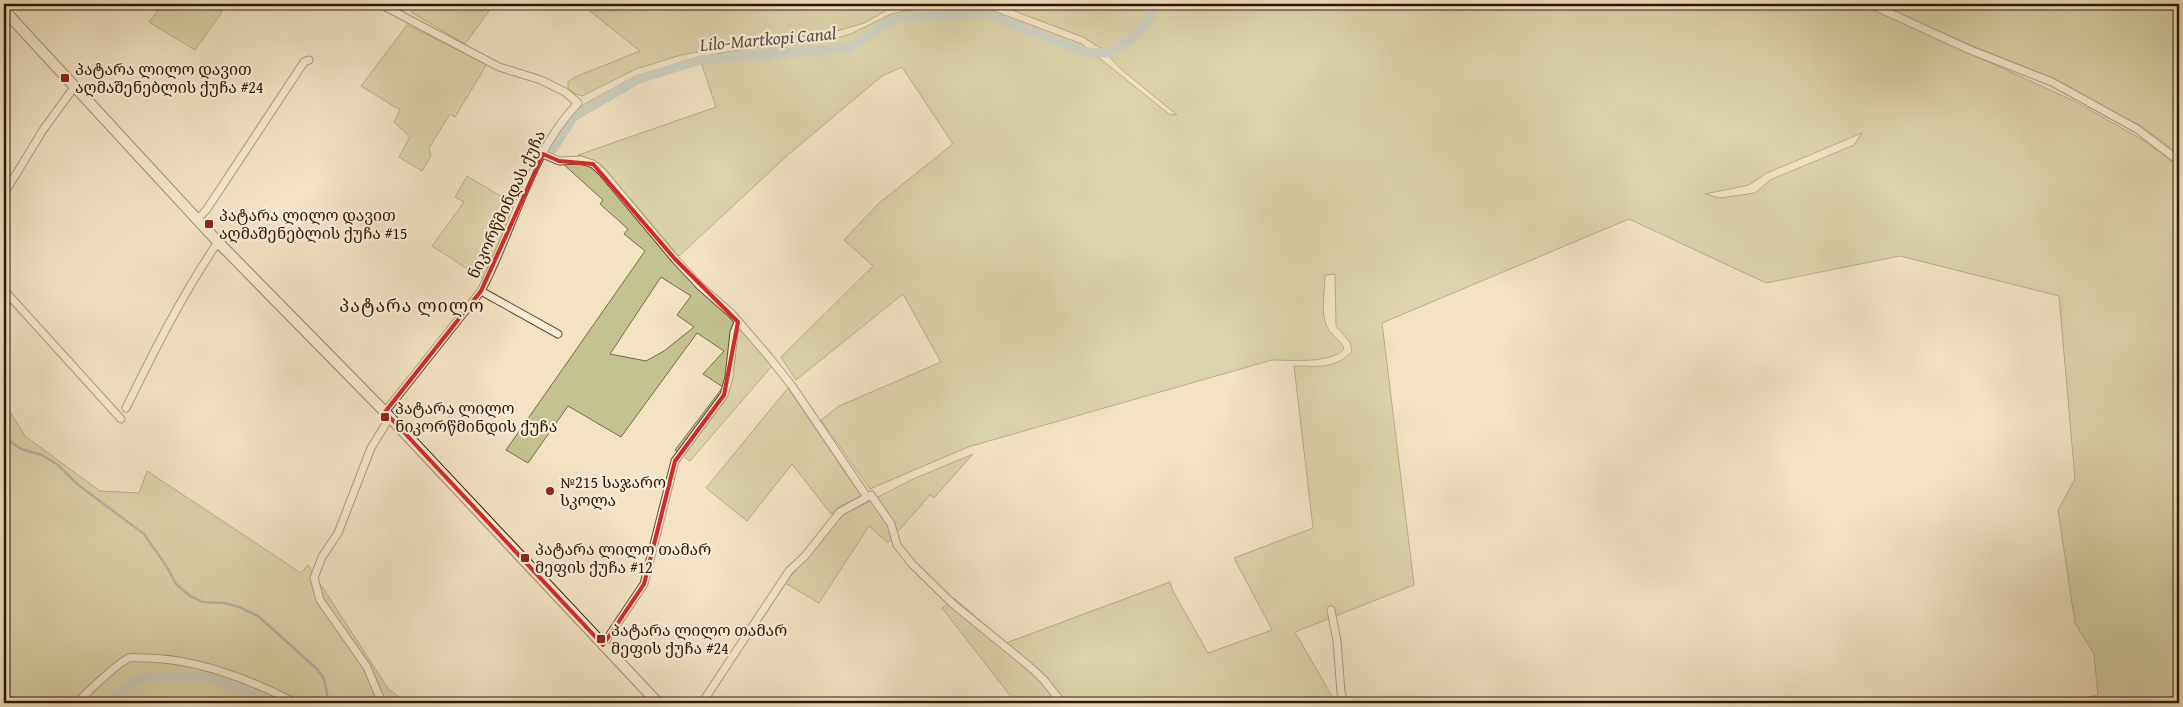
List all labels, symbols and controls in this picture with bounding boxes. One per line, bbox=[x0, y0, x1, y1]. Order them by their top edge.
water label: Lilo-Martkopi Canal bbox=[698, 19, 838, 58]
place label: პატარა ლილო დავით აღმაშენებლის ქუჩა #24 bbox=[75, 57, 264, 99]
marker: პატარა ლილო დავით აღმაშენებლის ქუჩა #24 bbox=[59, 72, 71, 84]
street label: ნიკორწმინდას ქუჩა bbox=[461, 126, 551, 282]
place label: პატარა ლილო დავით აღმაშენებლის ქუჩა #15 bbox=[219, 203, 408, 245]
marker: პატარა ლილო დავით აღმაშენებლის ქუჩა #15 bbox=[203, 218, 215, 230]
district label: პატარა ლილო bbox=[339, 292, 485, 319]
place label: პატარა ლილო ნიკორწმინდის ქუჩა bbox=[395, 396, 557, 438]
marker: პატარა ლილო ნიკორწმინდის ქუჩა bbox=[379, 411, 391, 423]
place label: №215 საჯარო სკოლა bbox=[560, 470, 666, 512]
marker: №215 საჯარო სკოლა bbox=[544, 485, 556, 497]
place label: პატარა ლილო თამარ მეფის ქუჩა #12 bbox=[535, 537, 711, 579]
marker: პატარა ლილო თამარ მეფის ქუჩა #12 bbox=[519, 552, 531, 564]
place label: პატარა ლილო თამარ მეფის ქუჩა #24 bbox=[611, 618, 787, 660]
marker: პატარა ლილო თამარ მეფის ქუჩა #24 bbox=[595, 633, 607, 645]

